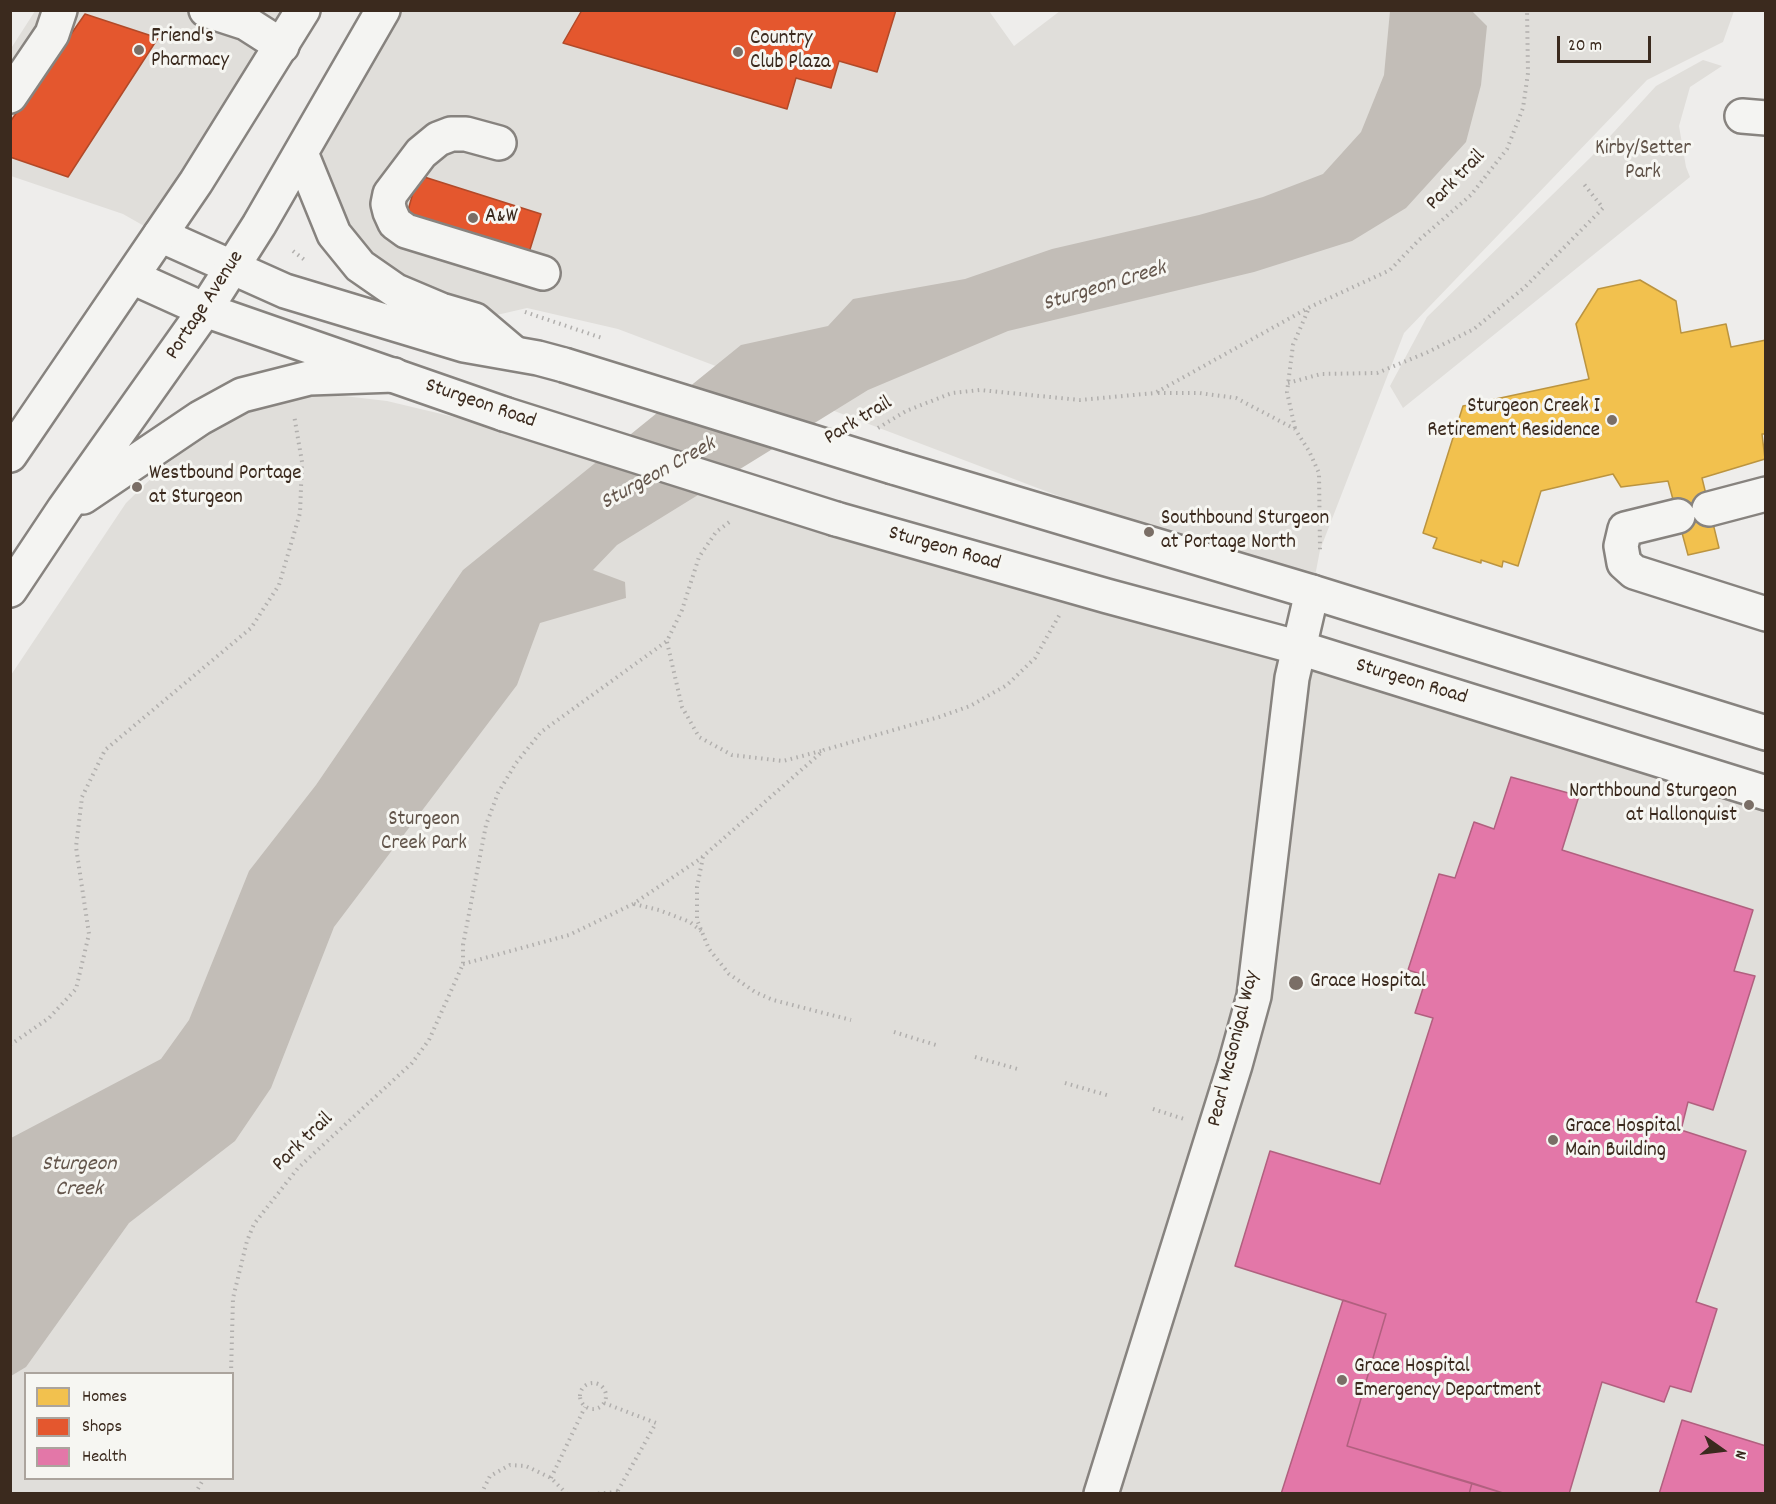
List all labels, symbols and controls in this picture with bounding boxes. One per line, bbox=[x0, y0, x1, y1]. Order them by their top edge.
scale bar bbox=[1560, 24, 1654, 62]
place label: Friend's Pharmacy bbox=[151, 25, 229, 75]
place label: Country Club Plaza bbox=[750, 27, 831, 77]
text: 20 m bbox=[1568, 34, 1602, 59]
marker: Friend's Pharmacy bbox=[132, 43, 146, 57]
marker: Country Club Plaza bbox=[731, 45, 745, 59]
park label: Kirby/Setter Park bbox=[1595, 137, 1691, 187]
street label: Park trail bbox=[1422, 145, 1492, 217]
place label: A&W bbox=[485, 205, 518, 231]
marker: A&W bbox=[466, 211, 480, 225]
street label: Portage Avenue bbox=[161, 247, 251, 365]
water label: Sturgeon Creek bbox=[1040, 257, 1170, 319]
street label: Sturgeon Road bbox=[421, 374, 539, 436]
street label: Park trail bbox=[820, 392, 898, 452]
place label: Sturgeon Creek I Retirement Residence bbox=[1427, 395, 1600, 445]
marker: Sturgeon Creek I Retirement Residence bbox=[1605, 413, 1619, 427]
water label: Sturgeon Creek bbox=[597, 433, 721, 517]
place label: Westbound Portage at Sturgeon bbox=[149, 462, 301, 512]
marker: Westbound Portage at Sturgeon bbox=[130, 480, 144, 494]
place label: Southbound Sturgeon at Portage North bbox=[1161, 507, 1329, 557]
street label: Sturgeon Road bbox=[885, 522, 1003, 578]
marker: Southbound Sturgeon at Portage North bbox=[1142, 525, 1156, 539]
street label: Sturgeon Road bbox=[1352, 654, 1470, 712]
place label: Northbound Sturgeon at Hallonquist bbox=[1569, 780, 1737, 830]
marker: Northbound Sturgeon at Hallonquist bbox=[1742, 798, 1756, 812]
park label: Sturgeon Creek Park bbox=[381, 808, 467, 858]
street label: Pearl McGonigal Way bbox=[1203, 968, 1267, 1130]
place label: Grace Hospital bbox=[1310, 970, 1426, 996]
marker: Grace Hospital bbox=[1287, 974, 1305, 992]
street label: Park trail bbox=[268, 1108, 340, 1178]
place label: Grace Hospital Main Building bbox=[1565, 1115, 1681, 1165]
marker: Grace Hospital Main Building bbox=[1546, 1133, 1560, 1147]
water label: Sturgeon Creek bbox=[42, 1153, 116, 1204]
place label: Grace Hospital Emergency Department bbox=[1354, 1355, 1541, 1405]
legend bbox=[24, 1372, 234, 1480]
marker: Grace Hospital Emergency Department bbox=[1335, 1373, 1349, 1387]
text: Homes bbox=[82, 1385, 127, 1410]
text: Shops bbox=[82, 1415, 122, 1440]
north arrow bbox=[1692, 1420, 1752, 1480]
text: Health bbox=[82, 1445, 127, 1470]
text: N bbox=[1728, 1448, 1752, 1461]

